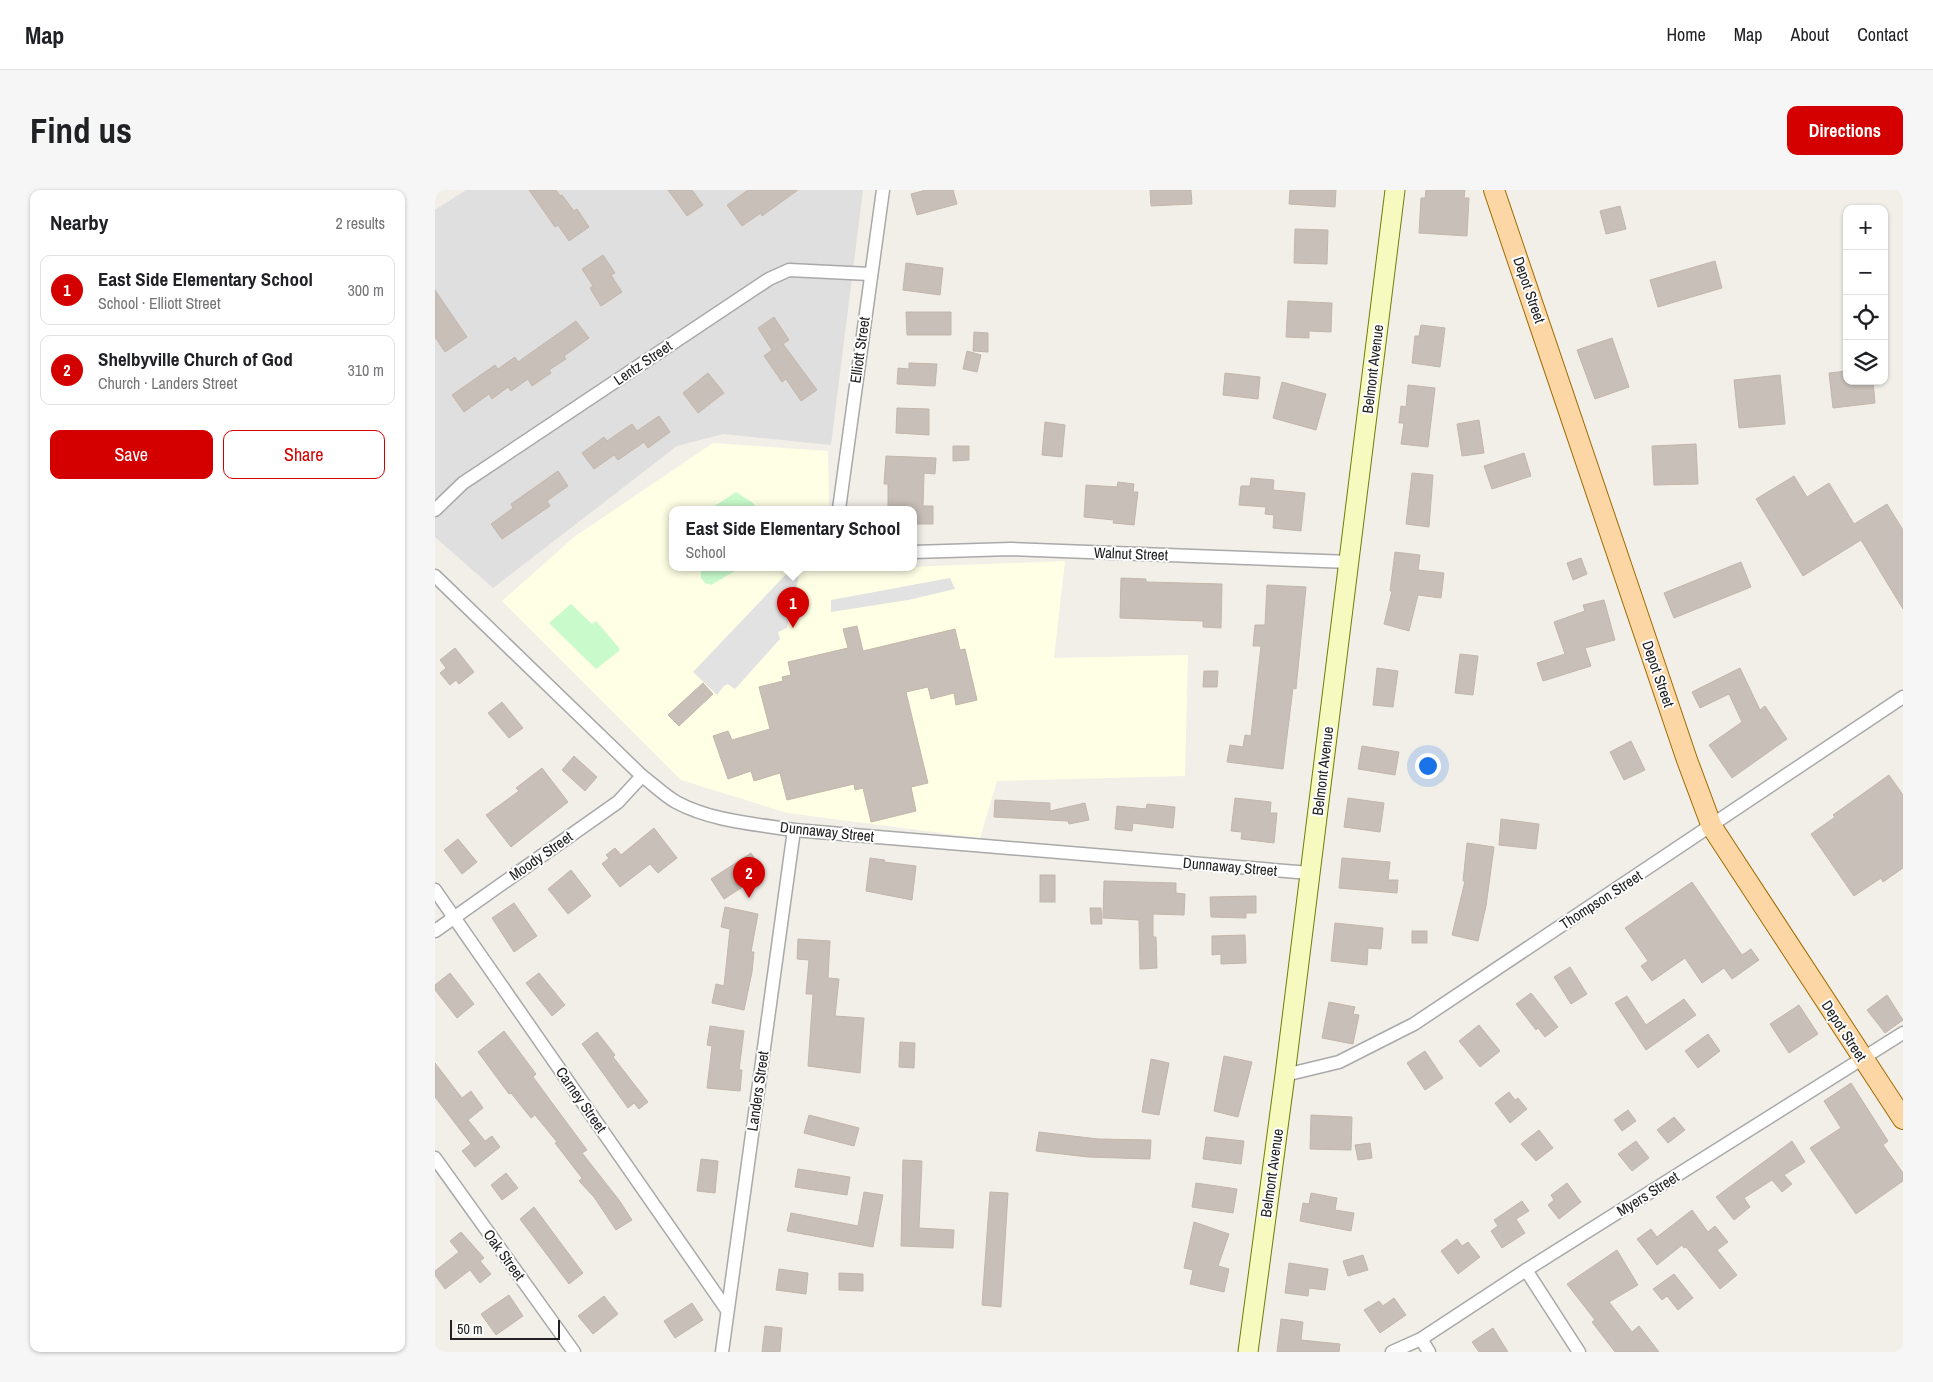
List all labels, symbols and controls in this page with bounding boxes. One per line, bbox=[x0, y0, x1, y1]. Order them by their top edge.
text: Map bbox=[25, 19, 64, 51]
text: Home bbox=[1666, 22, 1706, 47]
text: Map bbox=[1734, 22, 1763, 47]
text: About bbox=[1791, 22, 1829, 47]
text: Contact bbox=[1857, 22, 1908, 47]
button: Directions bbox=[1787, 106, 1903, 155]
text: Find us bbox=[30, 107, 132, 154]
map controls bbox=[1843, 205, 1888, 385]
button: + bbox=[1843, 205, 1888, 250]
text: Nearby bbox=[50, 208, 108, 237]
text: 2 results bbox=[335, 212, 385, 234]
button: − bbox=[1843, 250, 1888, 295]
street label: Depot Street bbox=[1508, 254, 1551, 326]
text: East Side Elementary School bbox=[98, 266, 313, 292]
text: 1 bbox=[63, 279, 71, 301]
text: 300 m bbox=[348, 279, 384, 301]
text: School · Elliott Street bbox=[98, 292, 221, 314]
button: locate bbox=[1843, 295, 1888, 340]
street label: Elliott Street bbox=[844, 315, 875, 385]
street label: Belmont Avenue bbox=[1357, 323, 1388, 415]
street label: Lentz Street bbox=[609, 335, 677, 390]
button: layers bbox=[1843, 340, 1888, 385]
text: Shelbyville Church of God bbox=[98, 346, 293, 372]
text: 2 bbox=[63, 359, 71, 381]
text: 310 m bbox=[348, 359, 384, 381]
text: Church · Landers Street bbox=[98, 372, 237, 394]
button: Save bbox=[50, 430, 213, 479]
button: Share bbox=[223, 430, 385, 479]
popup bbox=[669, 506, 917, 571]
text: East Side Elementary School bbox=[686, 515, 900, 541]
text: School bbox=[686, 541, 726, 563]
street label: Walnut Street bbox=[1094, 542, 1169, 565]
pin: 1 bbox=[777, 587, 809, 628]
street label: Depot Street bbox=[1637, 638, 1680, 710]
street label: Belmont Avenue bbox=[1307, 725, 1338, 817]
your location bbox=[1415, 753, 1441, 779]
street label: Dunnaway Street bbox=[779, 816, 876, 847]
street label: Moody Street bbox=[505, 826, 577, 885]
street label: Dunnaway Street bbox=[1182, 852, 1279, 881]
pin: 2 bbox=[733, 857, 765, 898]
street label: Thompson Street bbox=[1555, 865, 1646, 934]
street label: Depot Street bbox=[1817, 996, 1872, 1066]
street label: Landers Street bbox=[741, 1049, 774, 1132]
street label: Carney Street bbox=[551, 1063, 612, 1137]
street label: Belmont Avenue bbox=[1255, 1127, 1288, 1219]
street label: Myers Street bbox=[1613, 1166, 1683, 1221]
street label: Oak Street bbox=[479, 1225, 531, 1285]
scale bar bbox=[450, 1317, 560, 1340]
text: 50 m bbox=[457, 1320, 483, 1338]

